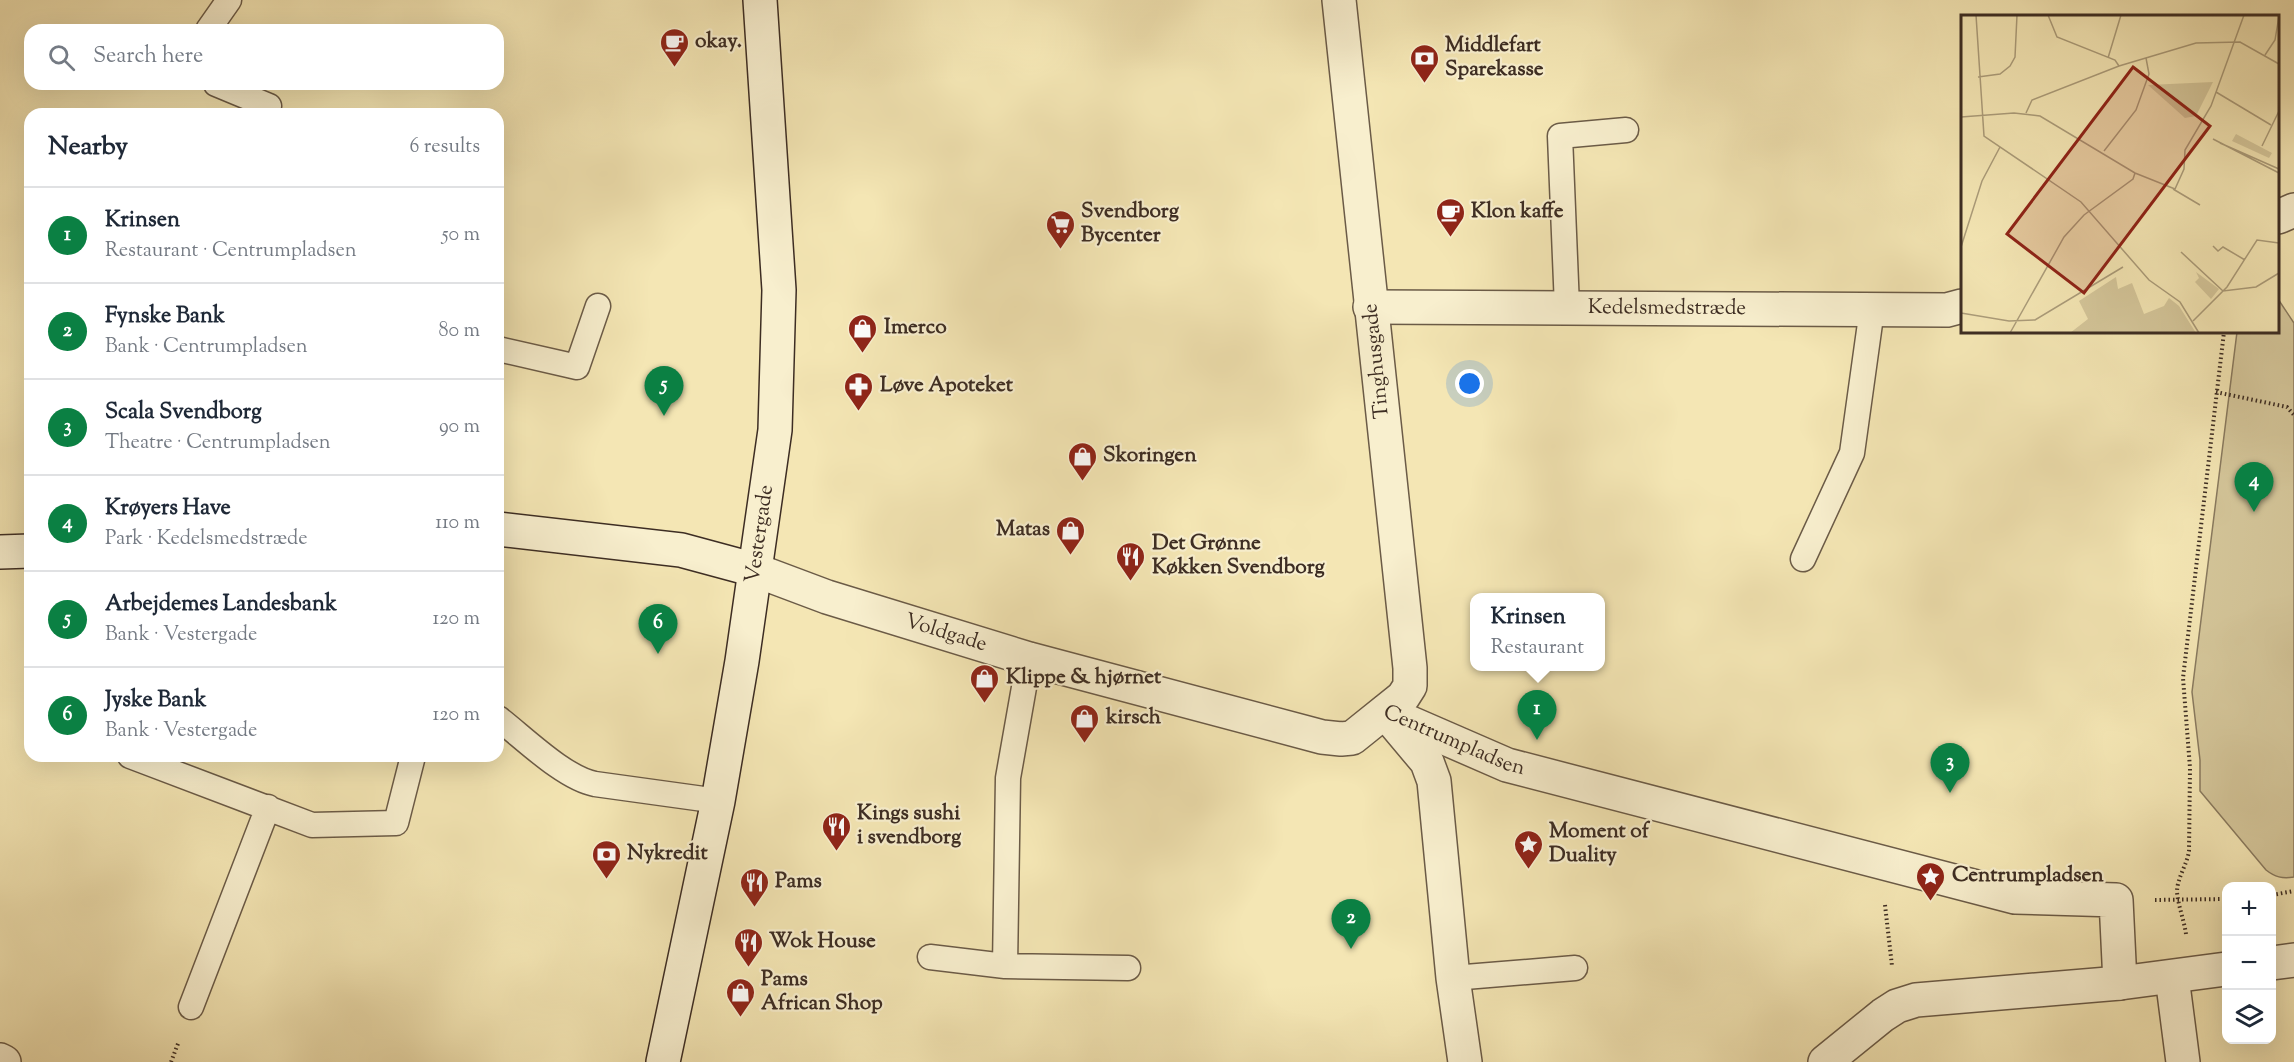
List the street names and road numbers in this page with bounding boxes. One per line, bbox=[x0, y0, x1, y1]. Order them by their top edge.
street label: Kedelsmedstræde bbox=[1588, 293, 1746, 324]
street label: Tinghusgade bbox=[1356, 302, 1398, 420]
street label: Vestergade bbox=[738, 483, 782, 585]
street label: Voldgade bbox=[901, 607, 991, 660]
street label: Centrumpladsen bbox=[1378, 698, 1528, 784]

